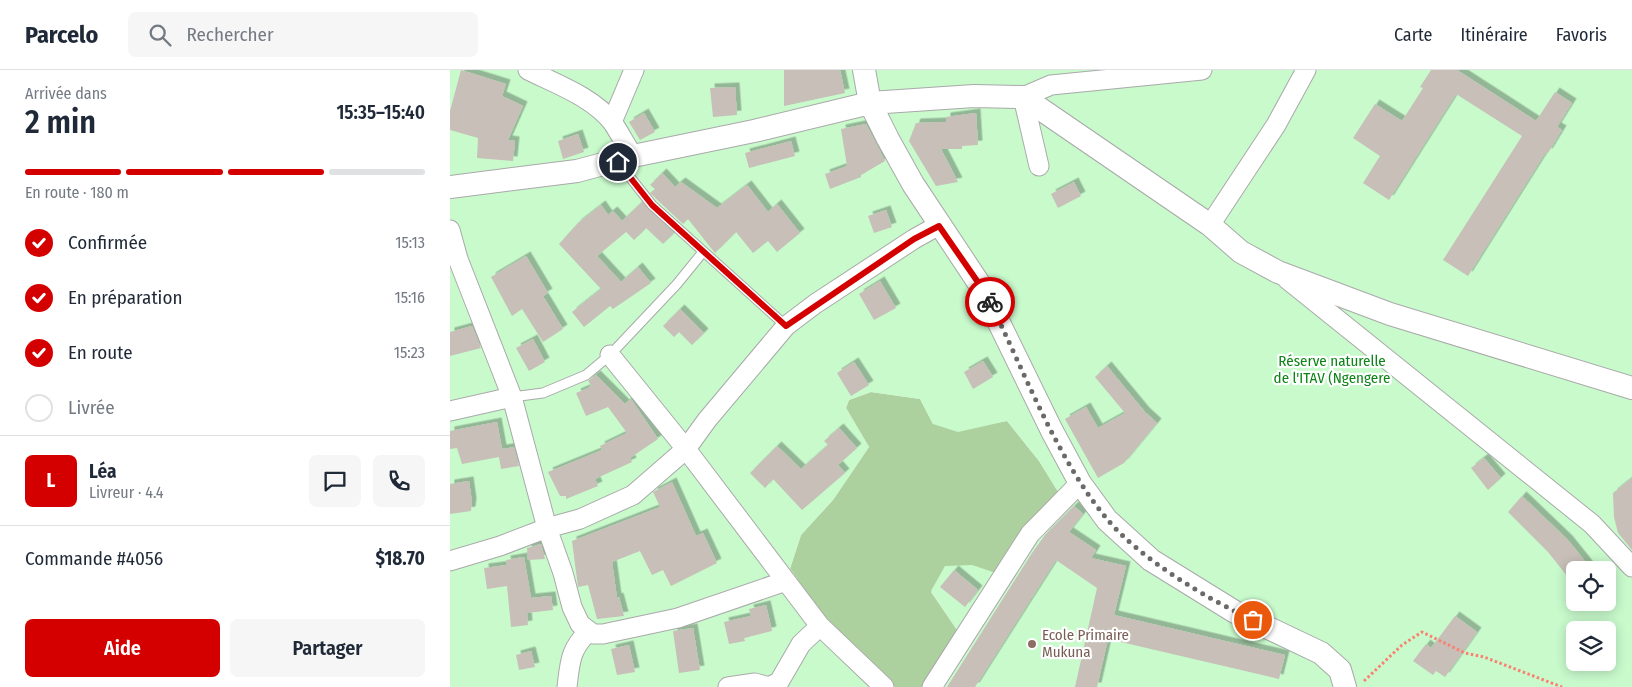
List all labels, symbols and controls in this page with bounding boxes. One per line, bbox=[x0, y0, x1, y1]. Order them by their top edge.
search box bbox=[128, 12, 478, 57]
text: Parcelo bbox=[25, 21, 98, 49]
icon: search bbox=[146, 21, 174, 49]
text: Rechercher bbox=[186, 23, 274, 46]
text: Carte bbox=[1394, 24, 1432, 46]
text: Itinéraire bbox=[1460, 24, 1528, 46]
text: Favoris bbox=[1556, 24, 1607, 46]
text: Arrivée dans bbox=[25, 84, 107, 103]
text: 15:35–15:40 bbox=[336, 101, 425, 124]
text: 2 min bbox=[25, 103, 96, 141]
pin bbox=[597, 141, 639, 183]
icon: home bbox=[604, 148, 632, 176]
text: En route · 180 m bbox=[25, 183, 129, 202]
icon: check bbox=[25, 229, 53, 257]
text: Confirmée bbox=[68, 231, 147, 254]
text: 15:13 bbox=[395, 233, 425, 252]
courier bbox=[965, 277, 1015, 327]
icon: check bbox=[25, 284, 53, 312]
text: En préparation bbox=[68, 286, 182, 309]
text: 15:16 bbox=[395, 288, 425, 307]
icon: bike bbox=[976, 288, 1004, 316]
icon: check bbox=[25, 339, 53, 367]
text: En route bbox=[68, 341, 133, 364]
text: 15:23 bbox=[394, 343, 425, 362]
park label: Réserve naturelle de l'ITAV (Ngengere bbox=[1274, 352, 1390, 387]
text: Livrée bbox=[68, 396, 115, 419]
button: chat bbox=[309, 455, 361, 507]
button: phone bbox=[373, 455, 425, 507]
text: Léa bbox=[89, 460, 116, 483]
text: L bbox=[47, 469, 55, 492]
text: Livreur · 4.4 bbox=[89, 483, 163, 502]
text: Commande #4056 bbox=[25, 547, 163, 570]
text: $18.70 bbox=[376, 547, 425, 570]
map controls bbox=[1566, 561, 1616, 671]
button: locate bbox=[1566, 561, 1616, 611]
pin bbox=[1232, 599, 1274, 641]
icon: bag bbox=[1239, 606, 1267, 634]
button: Aide bbox=[25, 619, 220, 677]
button: Partager bbox=[230, 619, 425, 677]
button: layers bbox=[1566, 621, 1616, 671]
place label: Ecole Primaire Mukuna bbox=[1042, 626, 1129, 661]
marker: Ecole Primaire Mukuna bbox=[1026, 638, 1038, 650]

